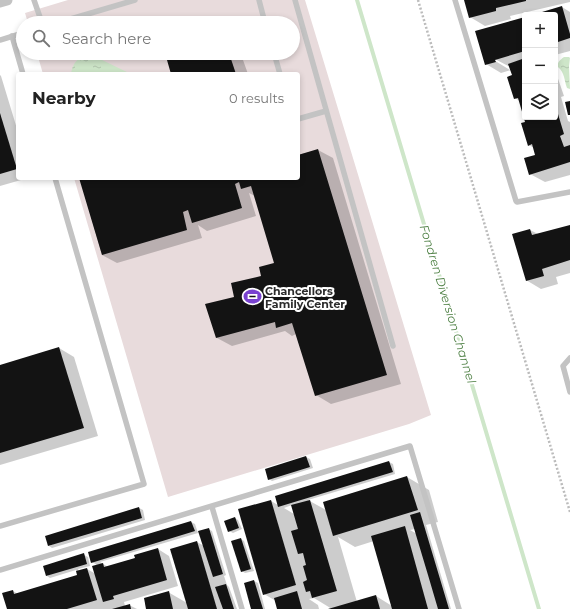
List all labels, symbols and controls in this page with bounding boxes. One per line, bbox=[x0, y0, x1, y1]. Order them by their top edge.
map controls bbox=[522, 12, 558, 120]
button: + bbox=[522, 12, 558, 48]
search box bbox=[16, 16, 300, 60]
icon: search bbox=[30, 27, 52, 49]
text: Search here bbox=[62, 29, 151, 48]
button: − bbox=[522, 48, 558, 84]
button: layers bbox=[522, 84, 558, 120]
text: Nearby bbox=[32, 88, 96, 108]
text: 0 results bbox=[229, 90, 284, 106]
water label: Fondren Diversion Channel bbox=[417, 223, 480, 386]
place label: Chancellors Family Center bbox=[265, 284, 345, 311]
sports icon: Chancellors Family Center bbox=[242, 287, 262, 307]

